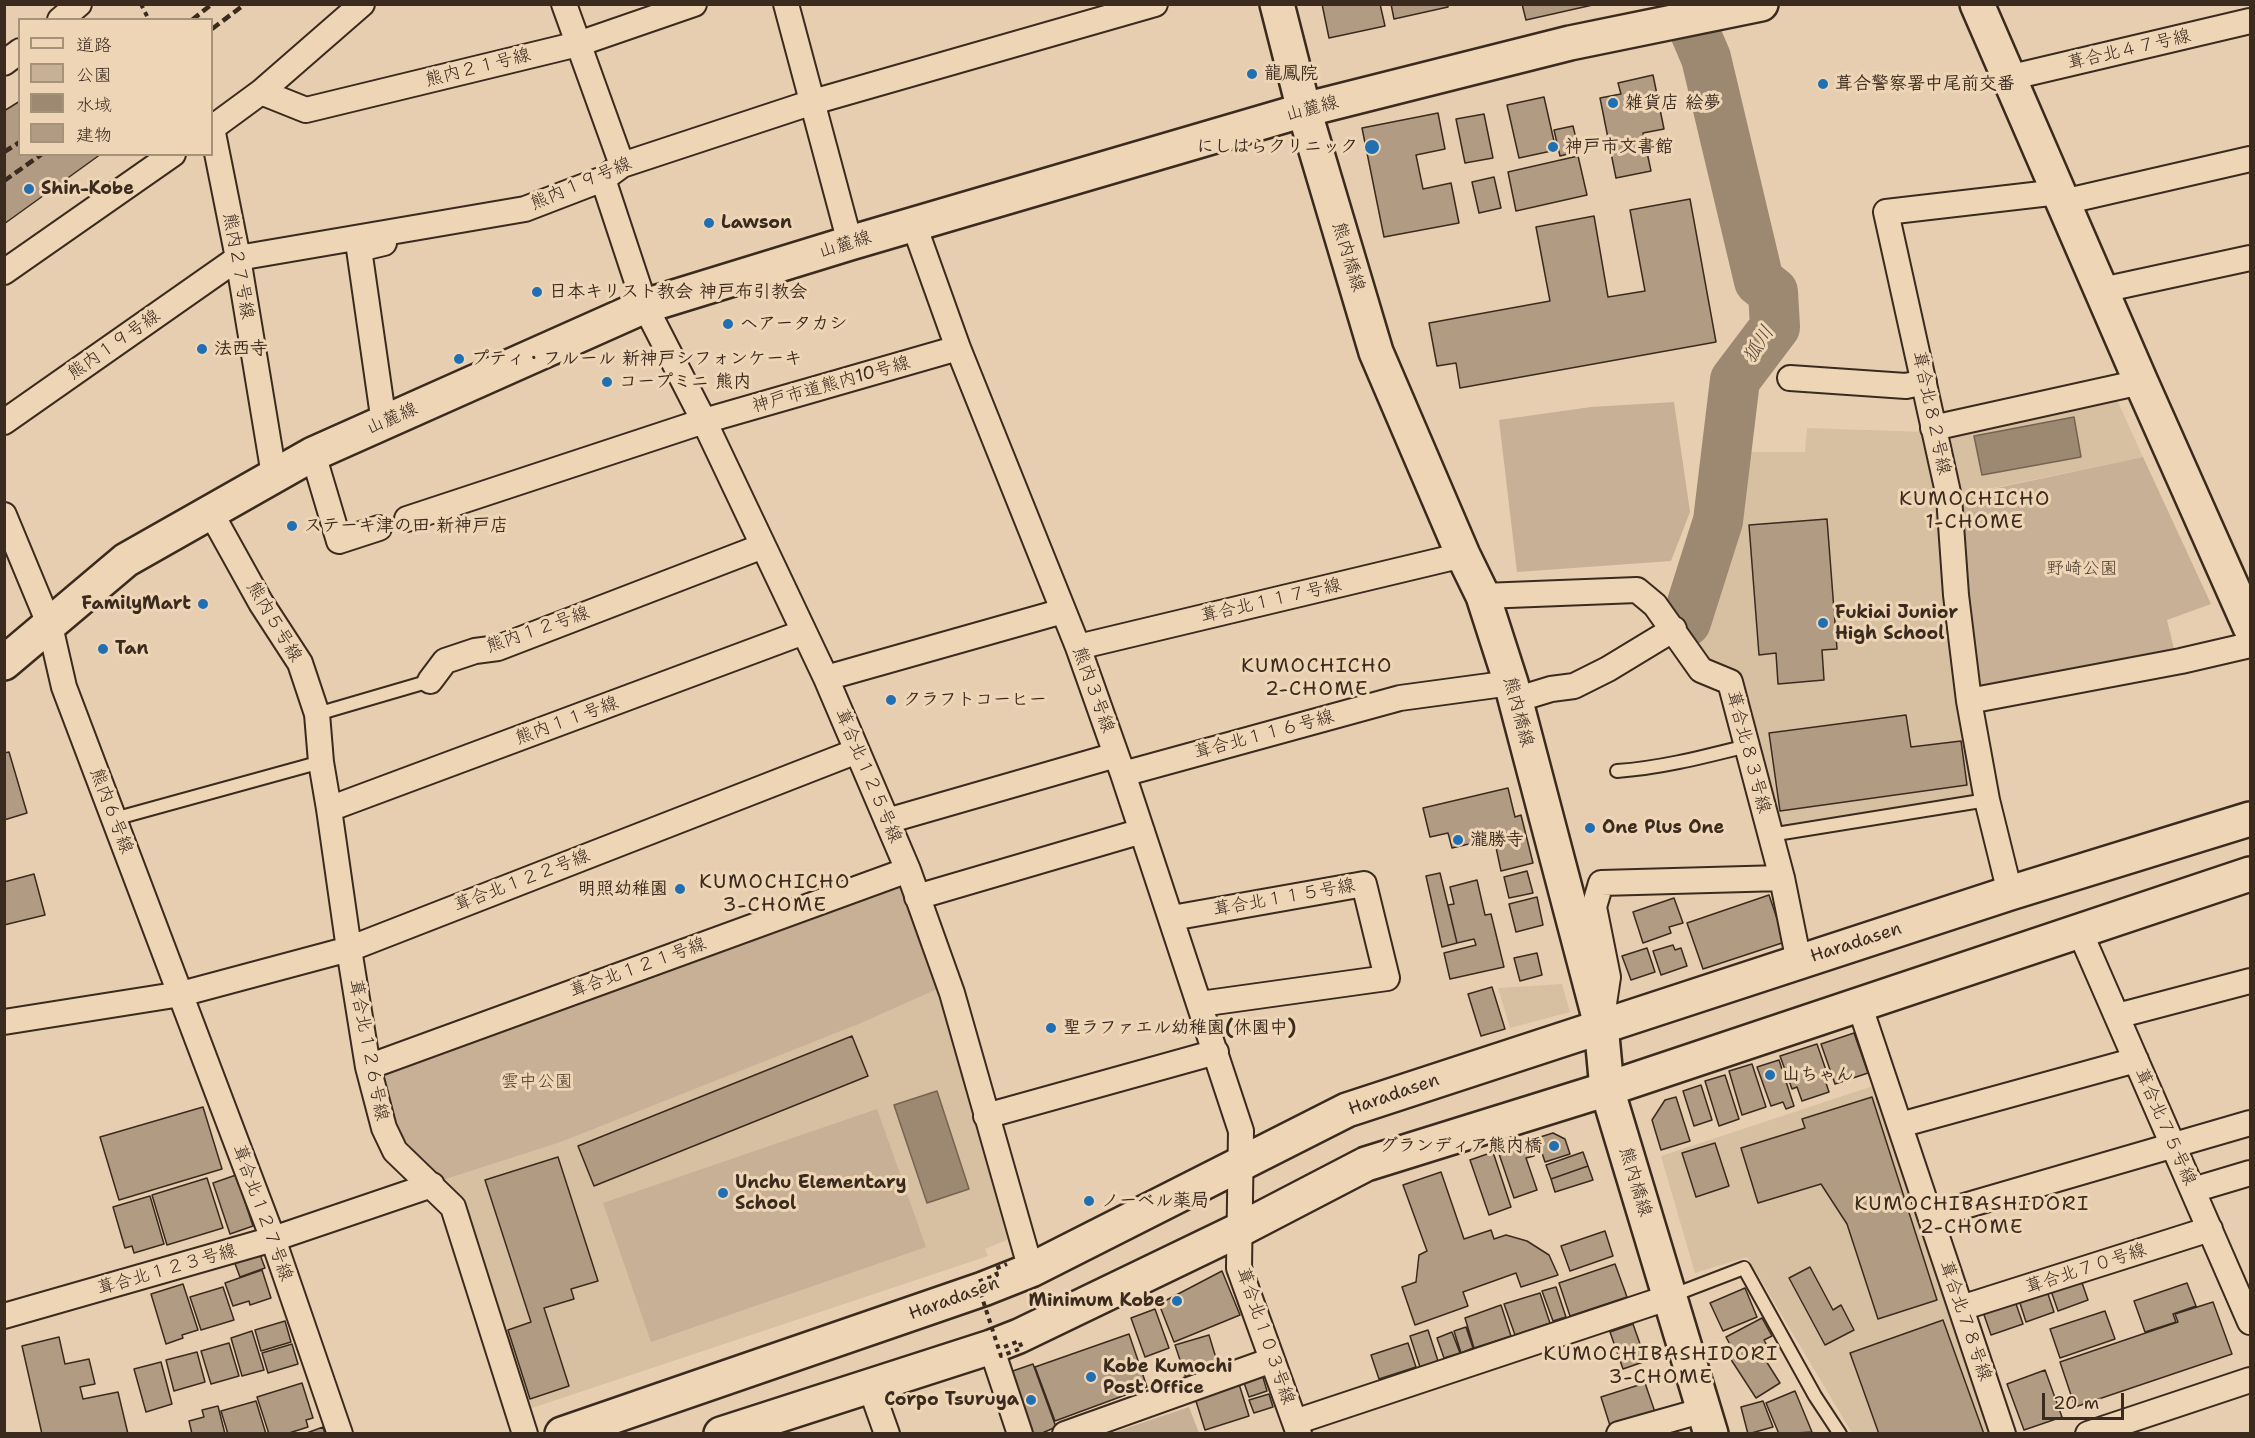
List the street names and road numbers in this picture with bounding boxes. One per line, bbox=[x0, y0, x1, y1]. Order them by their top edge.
street label: 葺合北４７号線 bbox=[2065, 25, 2193, 75]
street label: 熊内２１号線 bbox=[423, 44, 533, 92]
street label: 山麓線 bbox=[1283, 92, 1341, 126]
street label: 熊内１９号線 bbox=[527, 153, 635, 215]
street label: 熊内２７号線 bbox=[218, 211, 258, 321]
street label: 熊内橋線 bbox=[1327, 219, 1369, 295]
street label: 山麓線 bbox=[816, 227, 874, 263]
street label: 熊内１９号線 bbox=[64, 305, 164, 385]
street label: 葺合北８２号線 bbox=[1907, 349, 1955, 477]
street label: 神戸市道熊内10号線 bbox=[749, 352, 913, 418]
street label: 山麓線 bbox=[363, 398, 421, 440]
street label: 葺合北１１７号線 bbox=[1198, 574, 1344, 628]
street label: 熊内５号線 bbox=[242, 578, 306, 666]
street label: 熊内１２号線 bbox=[483, 602, 593, 658]
street label: 熊内３号線 bbox=[1067, 644, 1119, 736]
street label: 熊内橋線 bbox=[1498, 674, 1538, 750]
street label: 葺合北８３号線 bbox=[1721, 688, 1775, 816]
street label: 熊内１１号線 bbox=[513, 692, 621, 750]
street label: 葺合北１２５号線 bbox=[830, 706, 906, 846]
street label: 葺合北１１６号線 bbox=[1192, 706, 1336, 764]
street label: 熊内６号線 bbox=[85, 765, 137, 857]
street label: 葺合北１２２号線 bbox=[451, 845, 593, 917]
street label: 葺合北１１５号線 bbox=[1211, 875, 1357, 921]
street label: Haradasen bbox=[1808, 918, 1904, 968]
street label: 葺合北１２１号線 bbox=[567, 933, 709, 1003]
street label: 葺合北１２６号線 bbox=[344, 977, 392, 1123]
street label: 葺合北７５号線 bbox=[2130, 1065, 2200, 1189]
street label: Haradasen bbox=[1346, 1069, 1442, 1121]
street label: 葺合北１２７号線 bbox=[227, 1142, 297, 1284]
street label: 熊内橋線 bbox=[1614, 1144, 1656, 1220]
street label: 葺合北７０号線 bbox=[2023, 1239, 2149, 1299]
street label: 葺合北１２３号線 bbox=[95, 1240, 239, 1300]
street label: 葺合北７８号線 bbox=[1934, 1258, 1996, 1384]
street label: 葺合北１０３号線 bbox=[1231, 1264, 1299, 1408]
street label: Haradasen bbox=[906, 1273, 1002, 1325]

